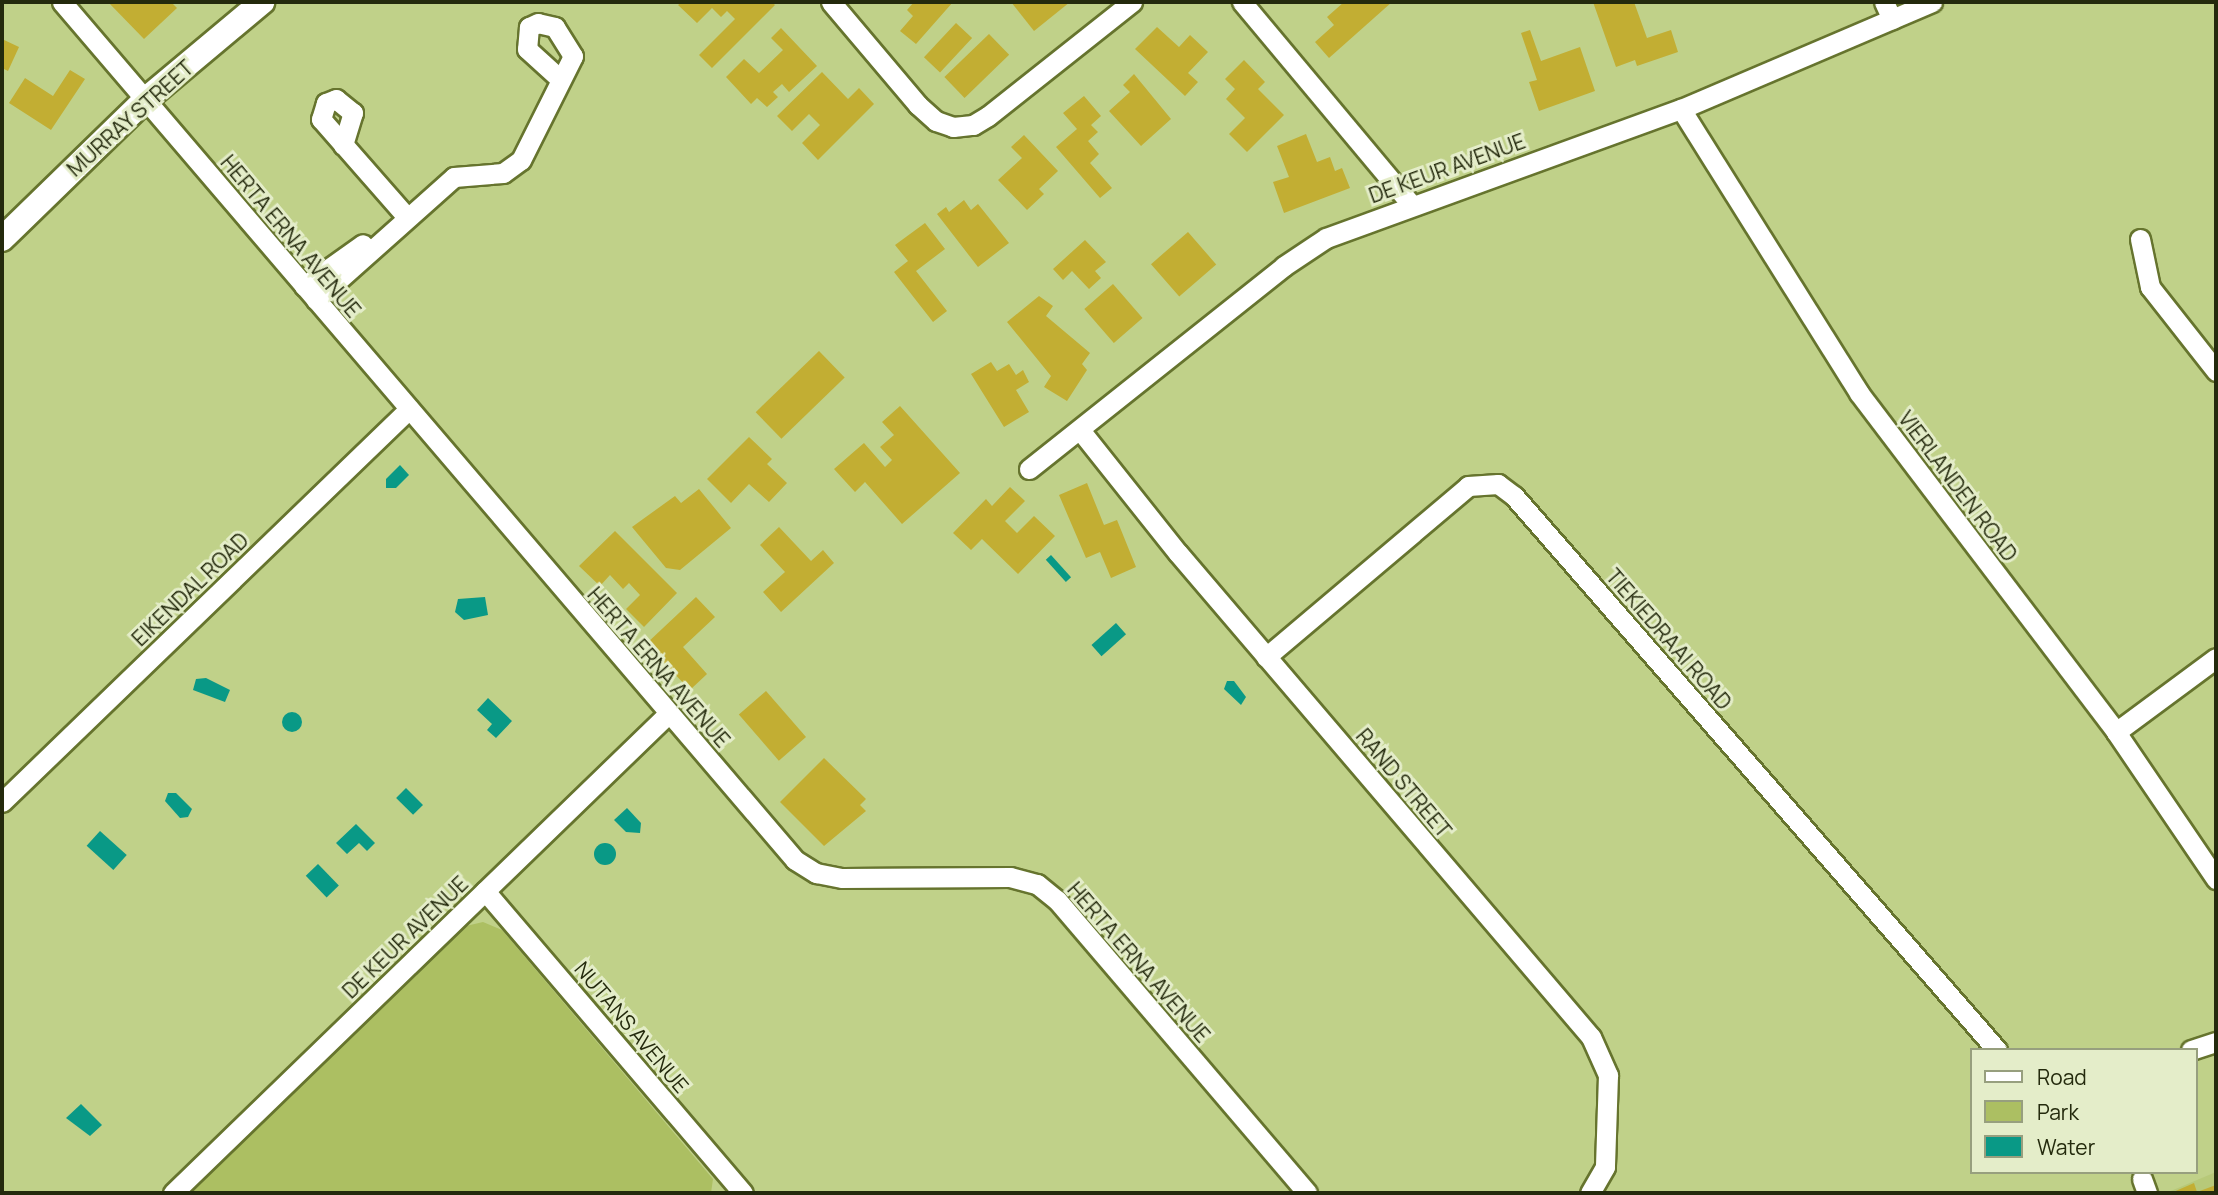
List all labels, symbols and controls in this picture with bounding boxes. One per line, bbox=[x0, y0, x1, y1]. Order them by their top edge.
street label: MURRAY STREET bbox=[61, 54, 199, 182]
street label: DE KEUR AVENUE bbox=[1365, 128, 1529, 208]
street label: HERTA ERNA AVENUE bbox=[216, 150, 366, 322]
street label: VIERLANDEN ROAD bbox=[1893, 406, 2023, 566]
street label: EIKENDAL ROAD bbox=[126, 527, 254, 651]
street label: TIEKIEDRAAI ROAD bbox=[1601, 564, 1737, 714]
street label: HERTA ERNA AVENUE bbox=[583, 582, 735, 752]
street label: RAND STREET bbox=[1351, 723, 1457, 843]
street label: DE KEUR AVENUE bbox=[337, 871, 473, 1003]
street label: HERTA ERNA AVENUE bbox=[1063, 877, 1215, 1047]
street label: NUTANS AVENUE bbox=[570, 956, 694, 1098]
legend bbox=[1969, 1048, 2197, 1174]
text: Road bbox=[2037, 1063, 2087, 1091]
text: Park bbox=[2037, 1098, 2079, 1126]
text: Water bbox=[2037, 1133, 2095, 1161]

